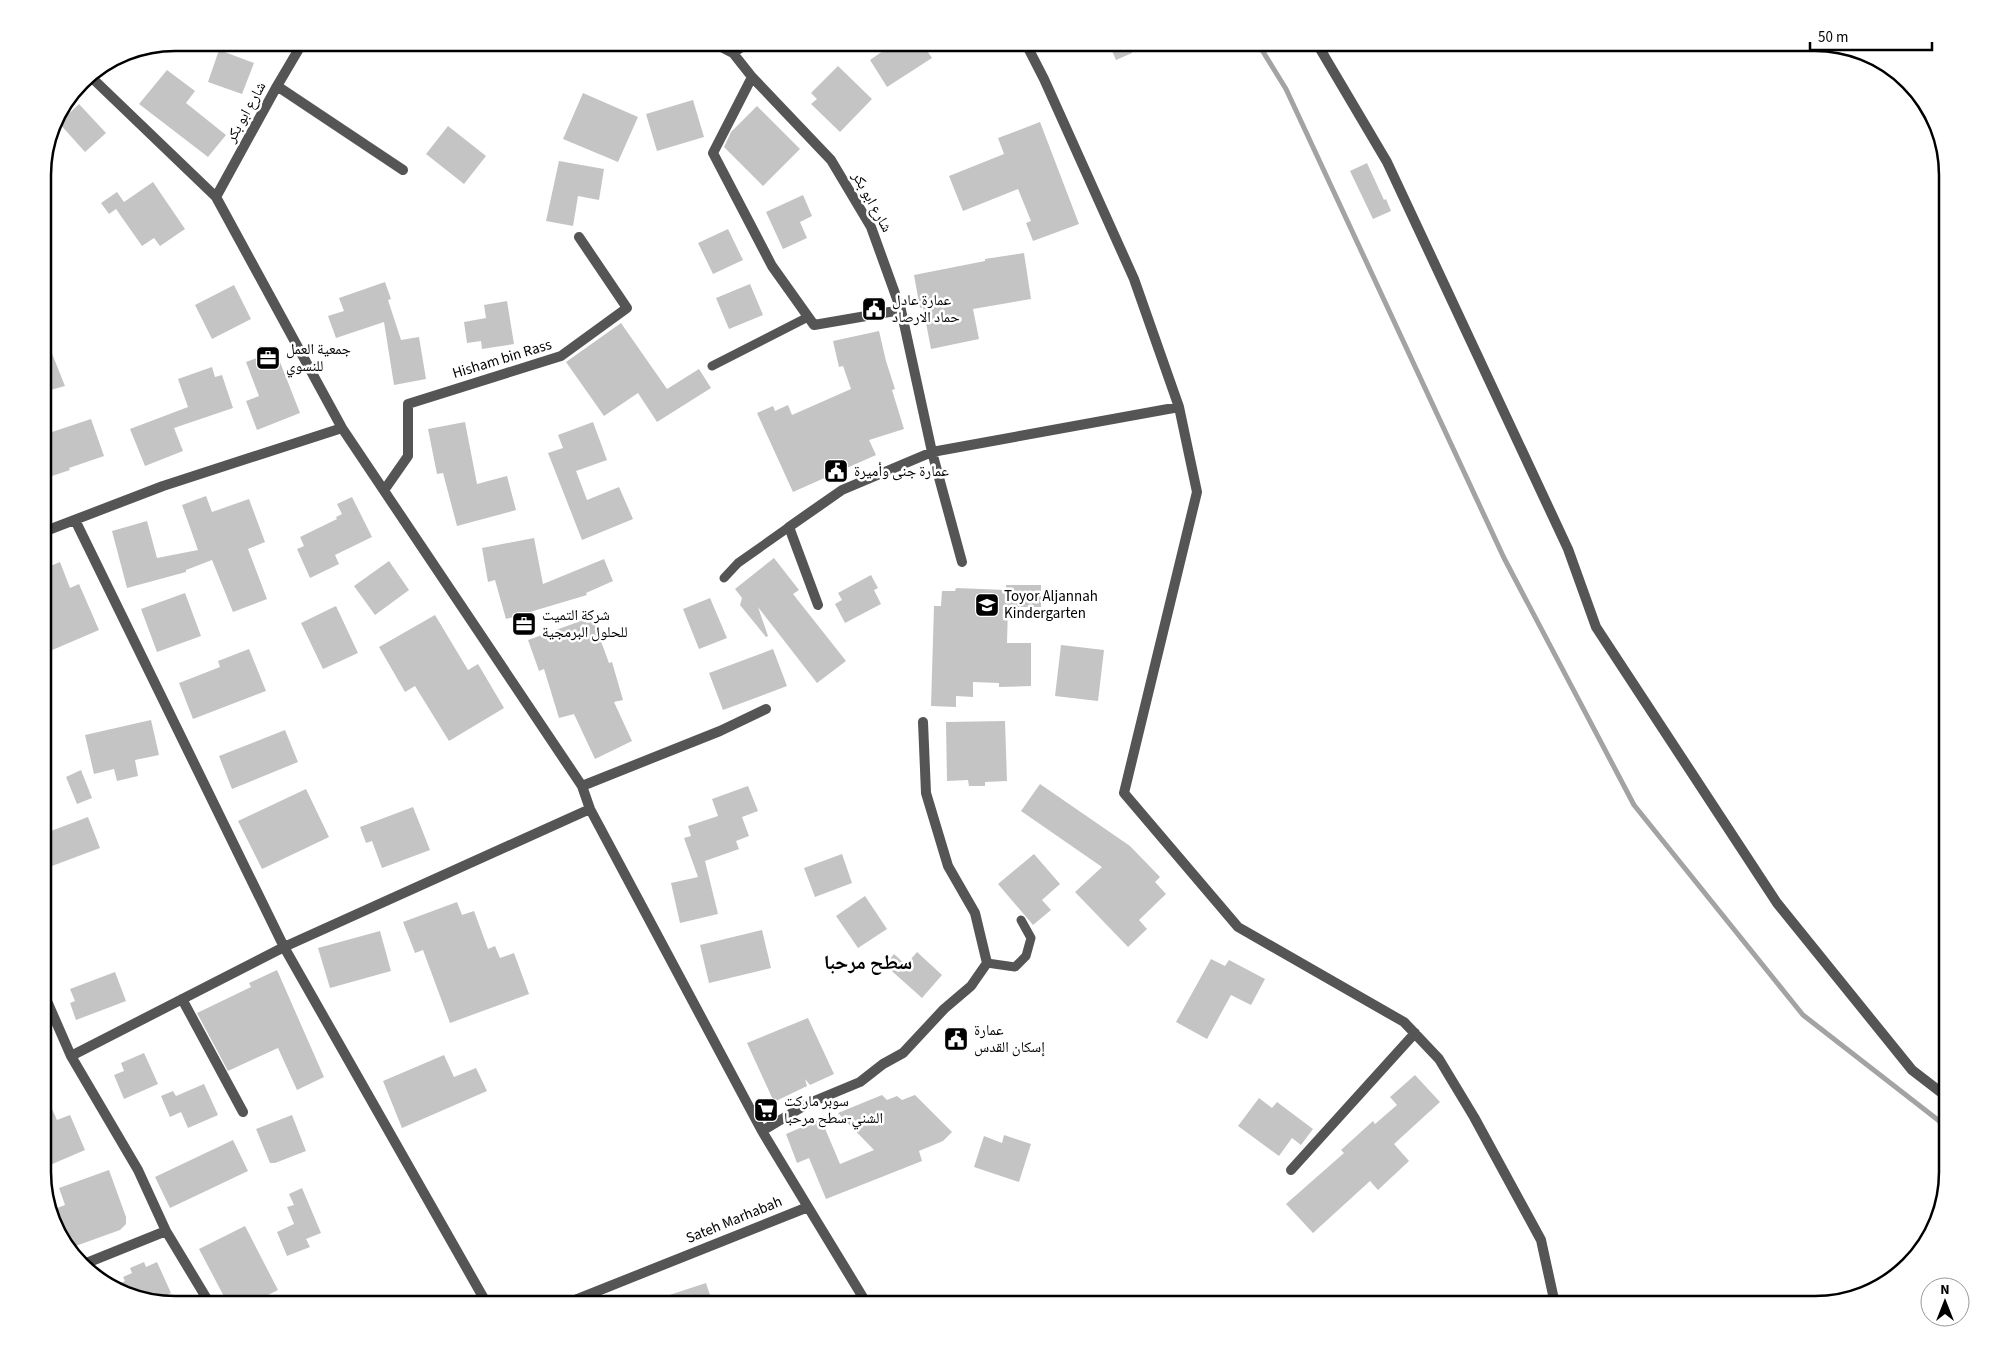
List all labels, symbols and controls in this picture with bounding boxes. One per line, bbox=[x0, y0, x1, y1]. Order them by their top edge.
scale bar bbox=[1810, 20, 1932, 52]
text: 50 m bbox=[1818, 27, 1848, 48]
street label: شارع ابو بكر bbox=[220, 78, 271, 147]
street label: شارع ابو بكر bbox=[846, 167, 897, 236]
place label: عمارة عادل حماد الارصاد bbox=[892, 290, 960, 328]
public building icon: عمارة عادل حماد الارصاد bbox=[861, 296, 887, 322]
street label: Hisham bin Rass bbox=[450, 334, 554, 384]
place label: جمعية العمل للنسوي bbox=[286, 339, 352, 377]
office icon: جمعية العمل للنسوي bbox=[255, 345, 281, 371]
public building icon: عمارة جنى وأميرة bbox=[823, 458, 849, 484]
place label: عمارة جنى وأميرة bbox=[854, 461, 949, 482]
place label: Toyor Aljannah Kindergarten bbox=[1004, 586, 1098, 624]
school or university icon: Toyor Aljannah Kindergarten bbox=[974, 592, 1000, 618]
place label: شركة التميت للحلول البرمجية bbox=[542, 605, 628, 643]
office icon: شركة التميت للحلول البرمجية bbox=[511, 611, 537, 637]
district label: سطح مرحبا bbox=[824, 949, 912, 977]
place label: عمارة إسكان القدس bbox=[974, 1020, 1045, 1058]
public building icon: عمارة إسكان القدس bbox=[943, 1026, 969, 1052]
place label: سوبر ماركت الشني-سطح مرحبا bbox=[784, 1091, 883, 1129]
supermarket icon: سوبر ماركت الشني-سطح مرحبا bbox=[753, 1097, 779, 1123]
street label: Sateh Marhabah bbox=[683, 1191, 785, 1249]
north arrow bbox=[1920, 1277, 1970, 1327]
text: N bbox=[1940, 1280, 1950, 1300]

